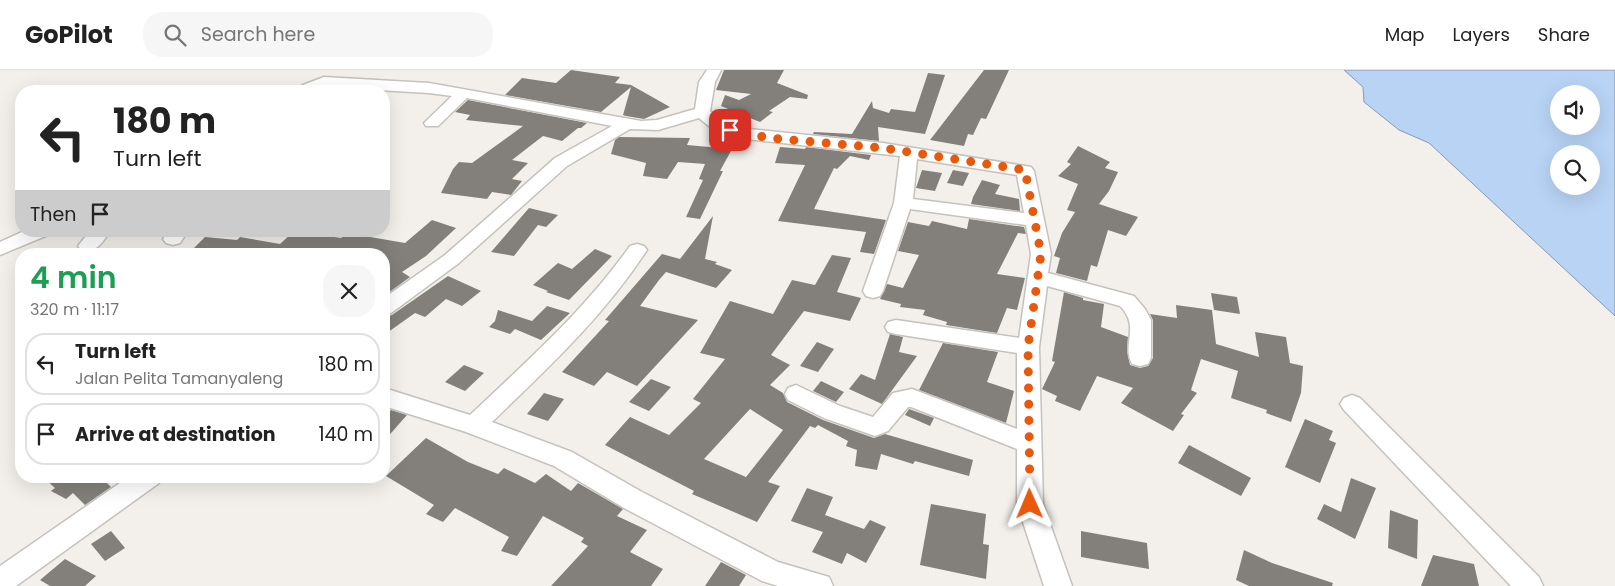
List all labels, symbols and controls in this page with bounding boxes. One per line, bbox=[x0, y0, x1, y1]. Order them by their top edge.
search box bbox=[143, 12, 493, 57]
text: GoPilot bbox=[25, 18, 113, 51]
icon: search bbox=[161, 21, 189, 49]
text: Search here bbox=[201, 21, 315, 48]
text: Map bbox=[1385, 22, 1425, 47]
text: Layers bbox=[1453, 22, 1510, 47]
text: Share bbox=[1538, 22, 1590, 47]
map controls bbox=[1550, 85, 1600, 195]
button: sound bbox=[1550, 85, 1600, 135]
text: 180 m bbox=[113, 96, 216, 145]
icon: left bbox=[30, 105, 95, 170]
pin bbox=[709, 109, 751, 151]
icon: arrive bbox=[716, 116, 744, 144]
text: Turn left bbox=[113, 143, 201, 174]
button: search bbox=[1550, 145, 1600, 195]
icon: arrive bbox=[86, 200, 114, 228]
text: Then bbox=[30, 201, 76, 228]
text: 4 min bbox=[30, 256, 117, 299]
button: close bbox=[323, 265, 375, 317]
text: 320 m · 11:17 bbox=[30, 298, 119, 321]
text: Turn left bbox=[75, 338, 156, 365]
icon: left bbox=[32, 350, 60, 378]
text: 180 m bbox=[318, 351, 373, 378]
text: Jalan Pelita Tamanyaleng bbox=[75, 367, 283, 390]
icon: arrive bbox=[32, 420, 60, 448]
text: Arrive at destination bbox=[75, 421, 276, 448]
text: 140 m bbox=[318, 421, 373, 448]
position arrow bbox=[1003, 477, 1055, 529]

